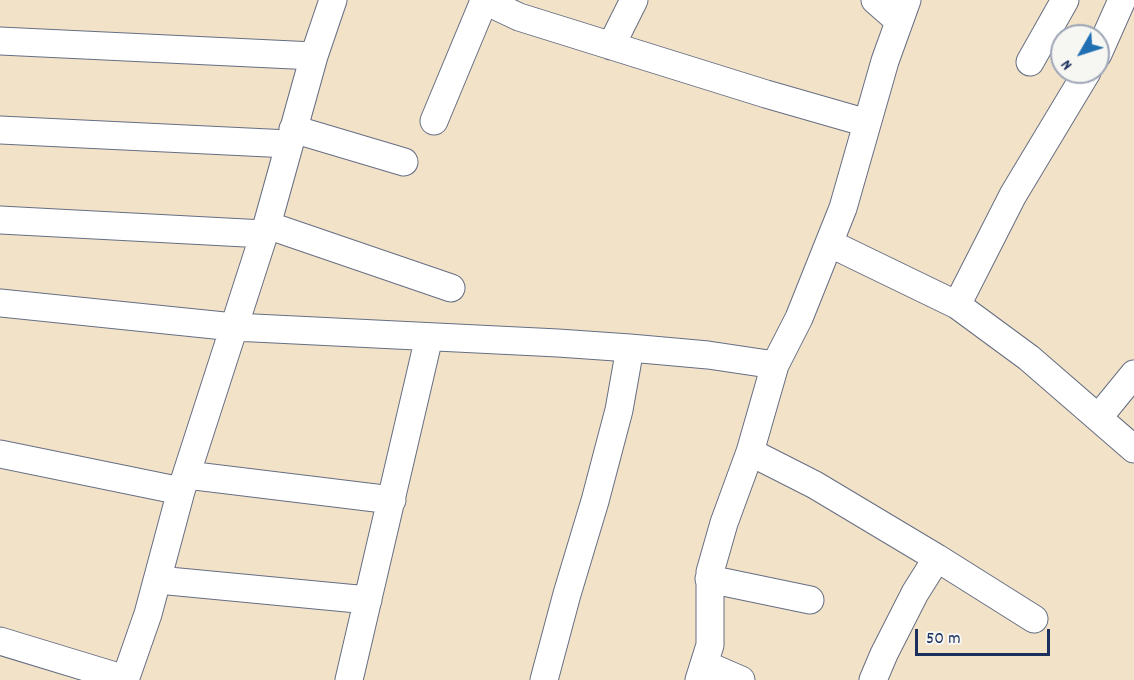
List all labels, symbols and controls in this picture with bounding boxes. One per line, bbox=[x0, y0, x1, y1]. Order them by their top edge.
north arrow bbox=[1050, 24, 1110, 84]
text: N bbox=[1056, 54, 1079, 75]
scale bar bbox=[918, 617, 1053, 655]
text: 50 m bbox=[926, 627, 961, 652]

